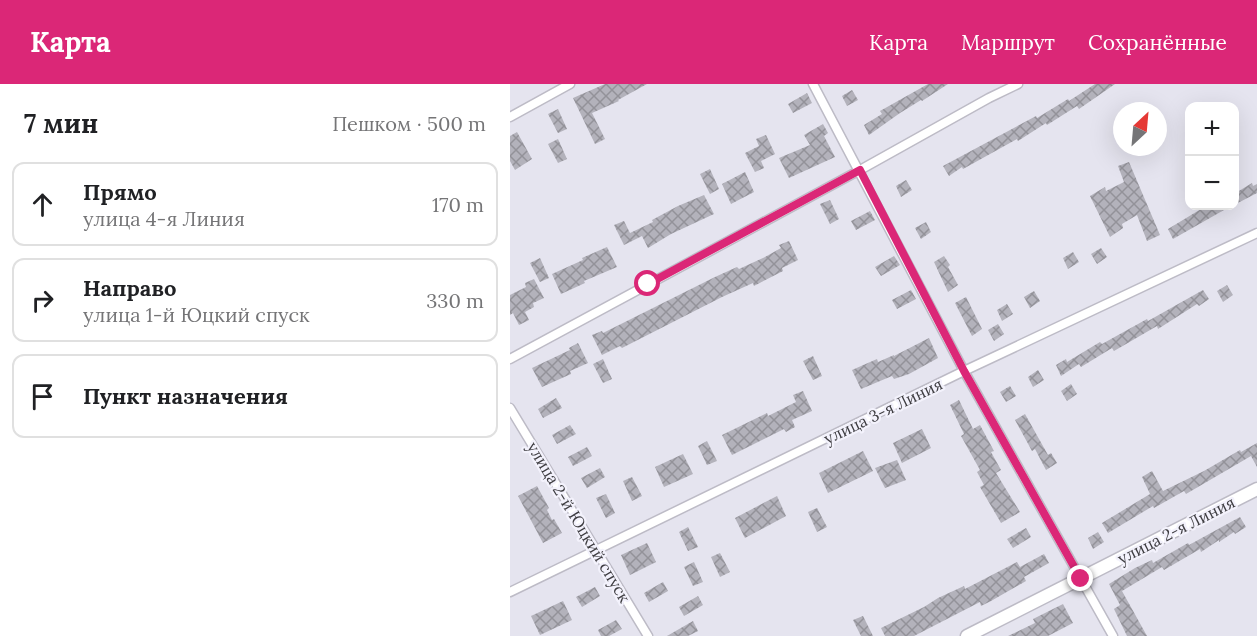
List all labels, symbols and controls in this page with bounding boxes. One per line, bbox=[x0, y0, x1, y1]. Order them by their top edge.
text: Карта bbox=[30, 24, 111, 60]
text: Карта bbox=[869, 29, 928, 56]
text: Маршрут bbox=[961, 29, 1055, 56]
text: Сохранённые bbox=[1088, 29, 1227, 56]
north arrow bbox=[1113, 102, 1167, 156]
map controls bbox=[1185, 102, 1239, 210]
button: + bbox=[1185, 102, 1239, 156]
text: 7 мин bbox=[24, 107, 98, 140]
text: Пешком · 500 m bbox=[332, 111, 486, 136]
button: − bbox=[1185, 156, 1239, 210]
text: Прямо bbox=[83, 178, 157, 206]
icon: ahead bbox=[26, 188, 59, 221]
text: 170 m bbox=[432, 192, 484, 217]
text: улица 4-я Линия bbox=[83, 206, 245, 231]
route start bbox=[634, 270, 660, 296]
text: Направо bbox=[83, 274, 177, 302]
icon: right bbox=[26, 284, 59, 317]
text: 330 m bbox=[426, 288, 484, 313]
text: улица 1-й Юцкий спуск bbox=[83, 302, 310, 327]
street label: улица 3-я Линия bbox=[820, 374, 946, 448]
icon: arrive bbox=[26, 380, 59, 413]
text: Пункт назначения bbox=[83, 382, 288, 410]
street label: улица 2-й Юцкий спуск bbox=[523, 438, 635, 606]
street label: улица 2-я Линия bbox=[1114, 492, 1238, 568]
route end bbox=[1067, 565, 1093, 591]

